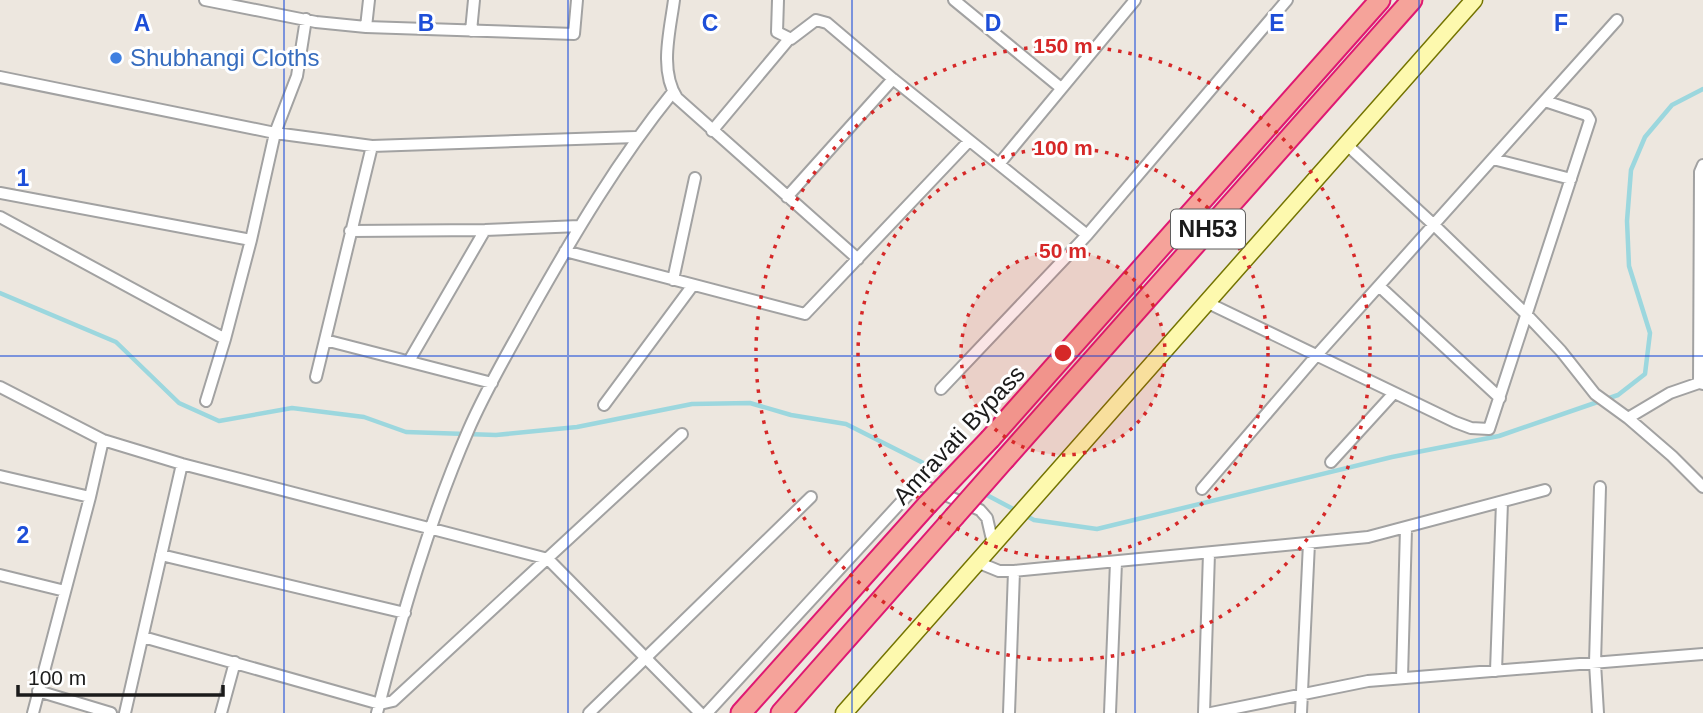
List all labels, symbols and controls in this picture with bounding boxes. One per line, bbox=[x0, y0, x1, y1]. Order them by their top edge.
text: A bbox=[134, 10, 150, 36]
text: B bbox=[418, 10, 434, 36]
text: C bbox=[702, 10, 718, 36]
text: D bbox=[985, 10, 1001, 36]
text: E bbox=[1269, 10, 1285, 36]
text: F bbox=[1554, 10, 1568, 36]
text: 150 m bbox=[1033, 34, 1093, 57]
place label: Shubhangi Cloths bbox=[130, 44, 319, 71]
marker: Shubhangi Cloths bbox=[108, 50, 124, 66]
text: 100 m bbox=[1033, 136, 1093, 159]
text: 1 bbox=[17, 165, 30, 191]
road number: NH53 bbox=[1171, 210, 1245, 248]
text: 50 m bbox=[1039, 239, 1087, 262]
centre of rings bbox=[1051, 341, 1075, 365]
street label: Amravati Bypass bbox=[887, 360, 1030, 510]
text: 2 bbox=[17, 522, 29, 548]
scale bar bbox=[18, 654, 222, 698]
text: 100 m bbox=[28, 666, 86, 689]

